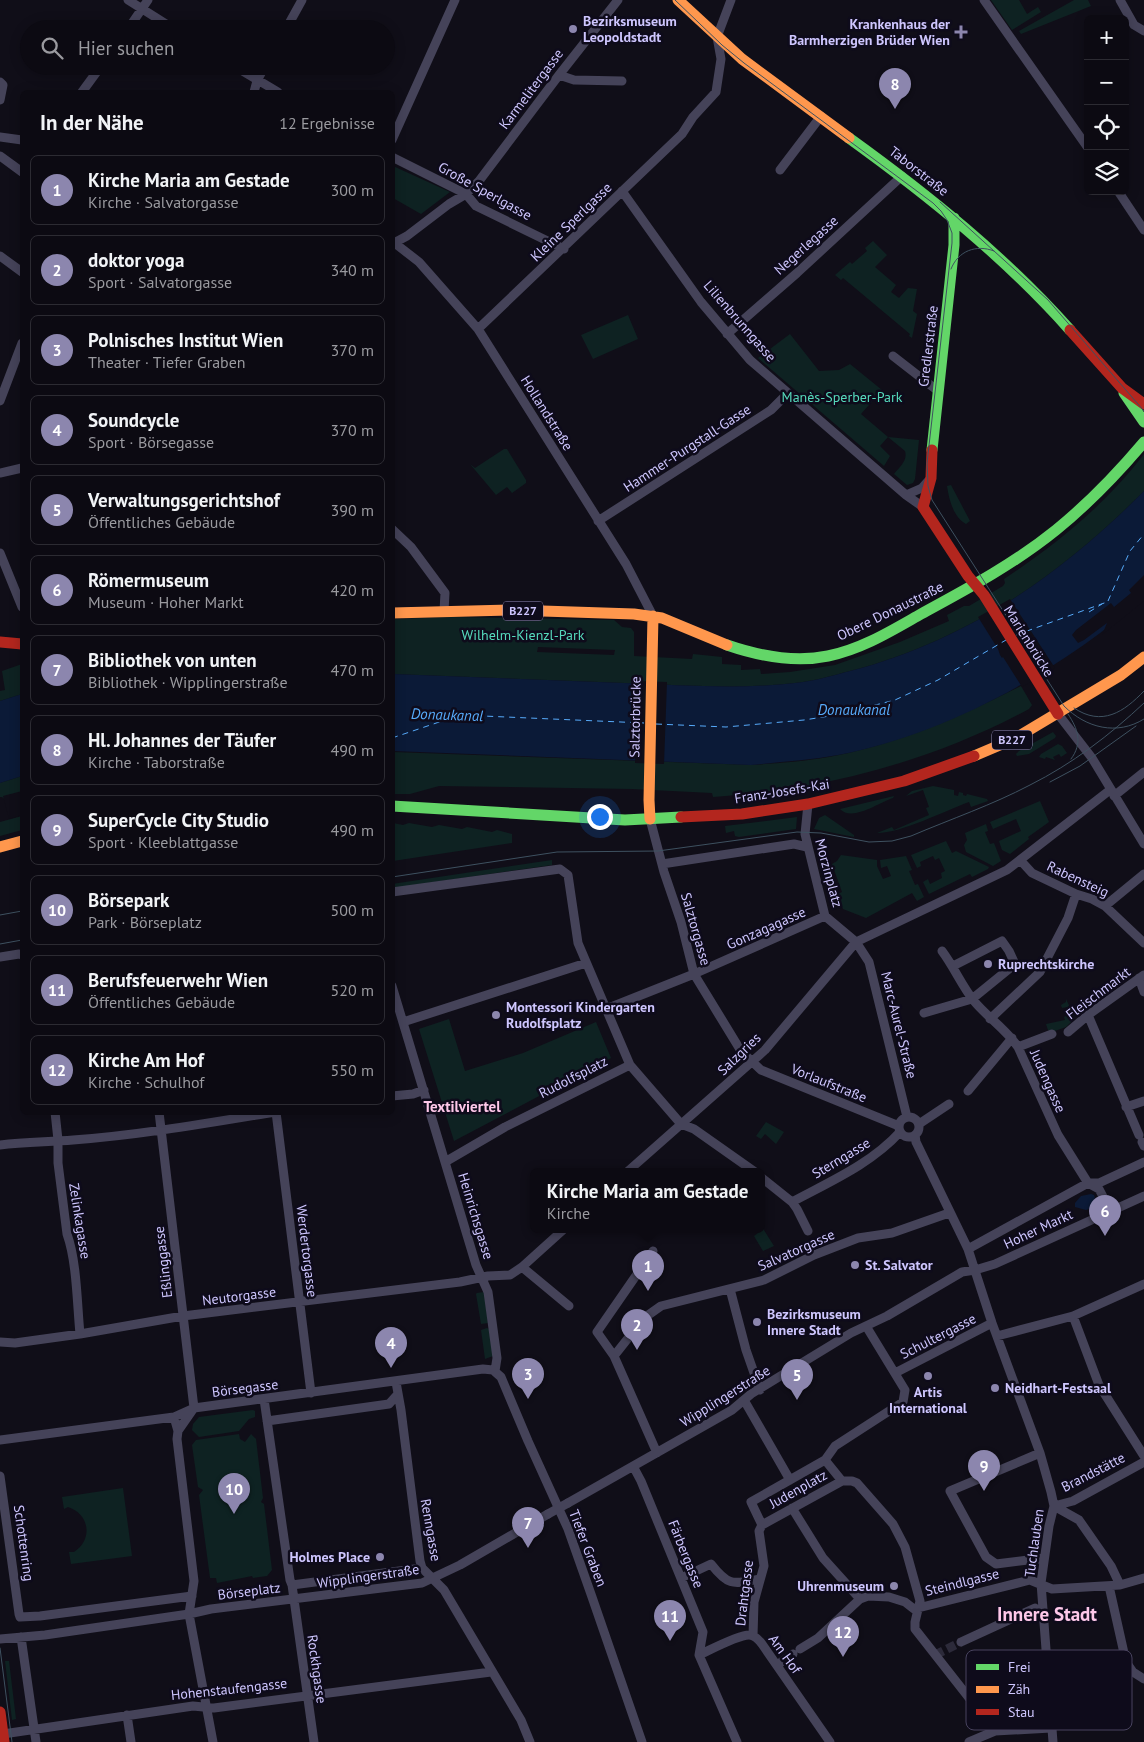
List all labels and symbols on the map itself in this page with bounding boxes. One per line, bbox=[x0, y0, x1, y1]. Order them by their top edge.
place label: Bezirksmuseum Leopoldstadt bbox=[583, 12, 677, 46]
place label: Krankenhaus der Barmherzigen Brüder Wien bbox=[789, 15, 950, 49]
marker: Bezirksmuseum Leopoldstadt bbox=[567, 23, 579, 35]
marker: Krankenhaus der Barmherzigen Brüder Wien bbox=[954, 25, 968, 39]
street label: Karmelitergasse bbox=[495, 45, 567, 133]
pin: 8 bbox=[879, 68, 911, 109]
street label: Taborstraße bbox=[886, 142, 952, 200]
street label: Große Sperlgasse bbox=[435, 158, 535, 224]
street label: Kleine Sperlgasse bbox=[526, 179, 616, 265]
street label: Negerlegasse bbox=[770, 211, 842, 279]
street label: Lilienbrunngasse bbox=[700, 277, 780, 365]
street label: Gredlerstraße bbox=[914, 304, 942, 388]
street label: Hollandstraße bbox=[517, 372, 577, 454]
park label: Manès-Sperber-Park bbox=[782, 388, 903, 406]
street label: Hammer-Purgstall-Gasse bbox=[620, 400, 754, 496]
street label: Obere Donaustraße bbox=[834, 577, 946, 645]
road number: B227 bbox=[503, 602, 543, 620]
street label: Marienbrücke bbox=[1000, 602, 1058, 680]
park label: Wilhelm-Kienzl-Park bbox=[462, 626, 585, 644]
street label: Salztorbrücke bbox=[625, 676, 645, 758]
water label: Donaukanal bbox=[818, 700, 890, 719]
water label: Donaukanal bbox=[410, 704, 484, 725]
road number: B227 bbox=[992, 730, 1032, 750]
street label: Franz-Josefs-Kai bbox=[733, 775, 831, 807]
your location bbox=[587, 804, 613, 830]
street label: Morzinplatz bbox=[811, 837, 847, 909]
street label: Rabensteig bbox=[1044, 857, 1112, 901]
street label: Salztorgasse bbox=[677, 890, 715, 968]
street label: Gonzagagasse bbox=[724, 903, 808, 953]
place label: Ruprechtskirche bbox=[998, 955, 1094, 973]
marker: Ruprechtskirche bbox=[982, 958, 994, 970]
street label: Fleischmarkt bbox=[1062, 963, 1134, 1023]
street label: Marc-Aurel-Straße bbox=[877, 970, 921, 1080]
place label: Montessori Kindergarten Rudolfsplatz bbox=[506, 998, 655, 1032]
marker: Montessori Kindergarten Rudolfsplatz bbox=[490, 1009, 502, 1021]
street label: Salzgries bbox=[713, 1029, 765, 1079]
street label: Judengasse bbox=[1026, 1046, 1070, 1115]
street label: Rudolfsplatz bbox=[536, 1052, 610, 1102]
street label: Vorlaufstraße bbox=[788, 1059, 870, 1106]
district label: Textilviertel bbox=[423, 1097, 501, 1116]
street label: Sterngasse bbox=[809, 1134, 873, 1182]
street label: Heinrichsgasse bbox=[454, 1170, 498, 1262]
street label: Zelinkagasse bbox=[65, 1182, 95, 1260]
pin: 6 bbox=[1089, 1195, 1121, 1236]
street label: Werdertorgasse bbox=[292, 1204, 322, 1298]
street label: Hoher Markt bbox=[1000, 1205, 1076, 1253]
street label: Eßlinggasse bbox=[150, 1225, 176, 1299]
street label: Salvatorgasse bbox=[755, 1225, 837, 1275]
pin: 1 bbox=[632, 1250, 664, 1291]
place label: St. Salvator bbox=[865, 1256, 933, 1274]
marker: St. Salvator bbox=[849, 1259, 861, 1271]
street label: Neutorgasse bbox=[201, 1283, 277, 1309]
place label: Bezirksmuseum Innere Stadt bbox=[767, 1305, 861, 1339]
pin: 2 bbox=[621, 1309, 653, 1350]
street label: Schultergasse bbox=[897, 1309, 979, 1363]
marker: Bezirksmuseum Innere Stadt bbox=[751, 1316, 763, 1328]
pin: 4 bbox=[375, 1327, 407, 1368]
pin: 3 bbox=[512, 1358, 544, 1399]
pin: 5 bbox=[781, 1359, 813, 1400]
street label: Wipplingerstraße bbox=[677, 1361, 773, 1431]
marker: Artis International bbox=[922, 1370, 934, 1382]
street label: Börsegasse bbox=[211, 1375, 279, 1401]
place label: Neidhart-Festsaal bbox=[1005, 1379, 1112, 1397]
marker: Neidhart-Festsaal bbox=[989, 1382, 1001, 1394]
place label: Artis International bbox=[889, 1383, 968, 1417]
street label: Brandstätte bbox=[1058, 1448, 1128, 1496]
pin: 9 bbox=[968, 1450, 1000, 1491]
street label: Judenplatz bbox=[765, 1466, 830, 1513]
pin: 10 bbox=[218, 1473, 250, 1514]
street label: Renngasse bbox=[417, 1497, 445, 1563]
street label: Schottenring bbox=[10, 1504, 38, 1582]
pin: 7 bbox=[512, 1507, 544, 1548]
street label: Tiefer Graben bbox=[565, 1507, 611, 1589]
street label: Tuchlauben bbox=[1020, 1508, 1048, 1578]
street label: Färbergasse bbox=[664, 1517, 708, 1591]
place label: Holmes Place bbox=[289, 1548, 370, 1566]
marker: Holmes Place bbox=[374, 1551, 386, 1563]
street label: Drahtgasse bbox=[731, 1559, 757, 1627]
street label: Wipplingerstraße bbox=[316, 1560, 420, 1592]
street label: Steindlgasse bbox=[923, 1564, 1001, 1600]
place label: Uhrenmuseum bbox=[797, 1577, 884, 1595]
street label: Börseplatz bbox=[217, 1578, 281, 1604]
marker: Uhrenmuseum bbox=[888, 1580, 900, 1592]
pin: 11 bbox=[654, 1600, 686, 1641]
district label: Innere Stadt bbox=[997, 1602, 1097, 1626]
pin: 12 bbox=[827, 1616, 859, 1657]
street label: Am Hof bbox=[765, 1631, 806, 1678]
street label: Rockhgasse bbox=[303, 1633, 331, 1705]
legend bbox=[966, 1650, 1132, 1730]
text: Frei bbox=[1008, 1658, 1031, 1676]
street label: Hohenstaufengasse bbox=[170, 1674, 288, 1704]
text: Zäh bbox=[1008, 1680, 1030, 1698]
text: Stau bbox=[1008, 1703, 1035, 1721]

